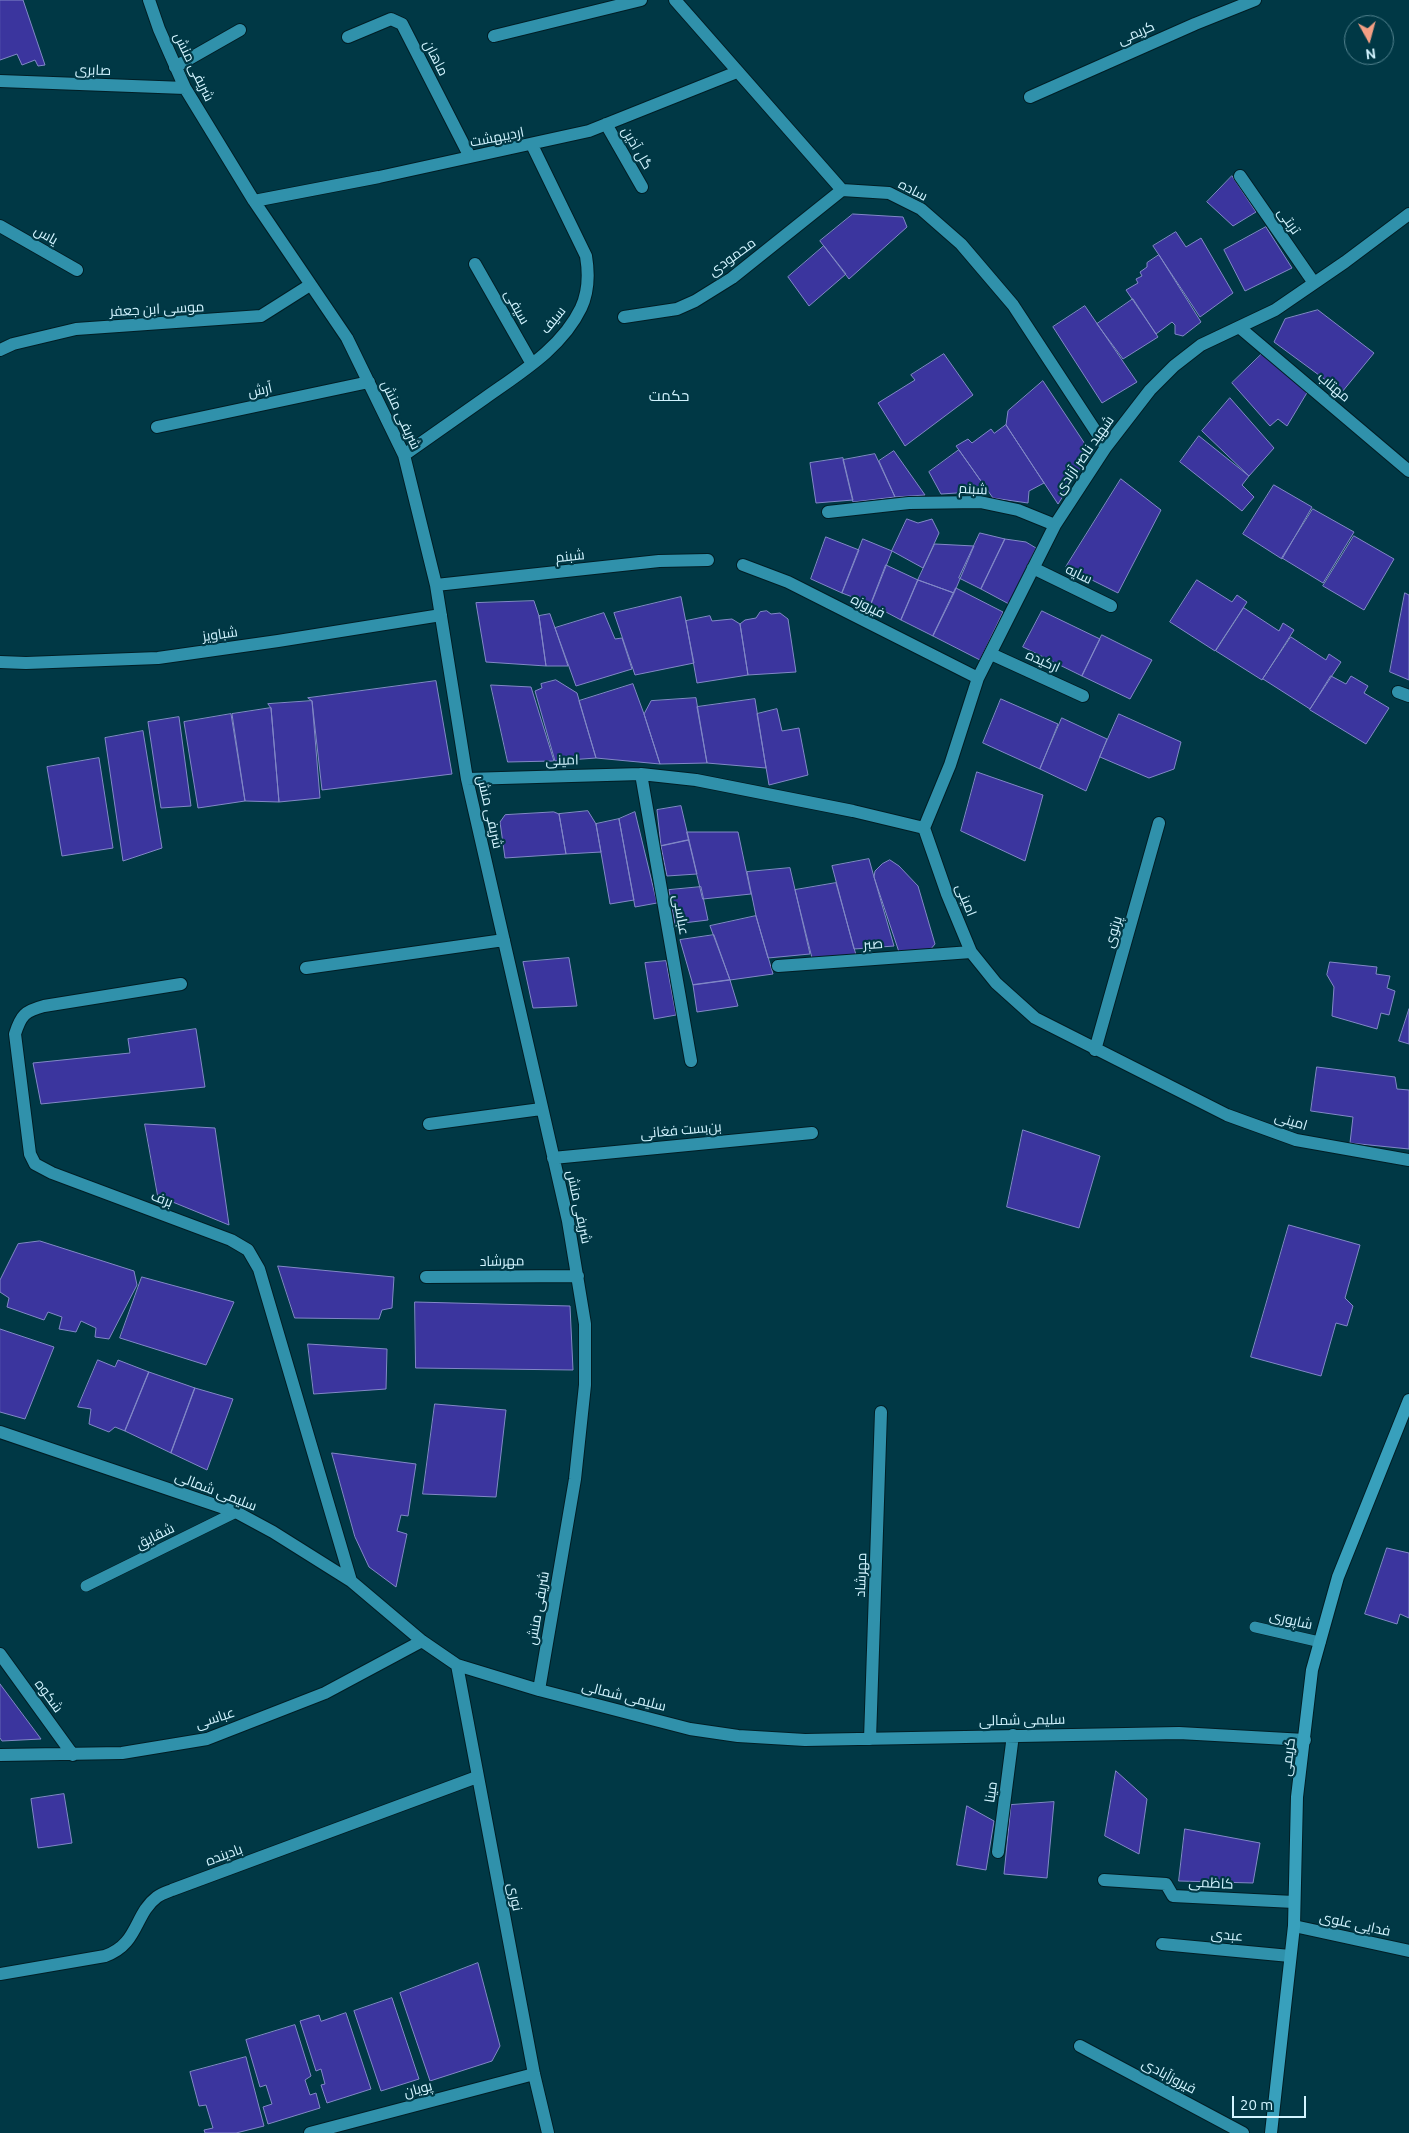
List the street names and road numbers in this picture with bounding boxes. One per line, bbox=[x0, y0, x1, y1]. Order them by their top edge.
street label: کریمی bbox=[1115, 17, 1157, 49]
street label: شریفی منش bbox=[170, 30, 218, 104]
street label: ماهان bbox=[420, 37, 452, 79]
street label: صابری bbox=[75, 61, 111, 79]
street label: اردیبهشت bbox=[469, 124, 525, 150]
street label: گل آذین bbox=[618, 124, 656, 172]
street label: ساده bbox=[896, 175, 930, 205]
street label: تربتی bbox=[1274, 205, 1304, 237]
street label: یاس bbox=[31, 222, 61, 248]
street label: محمودی bbox=[705, 234, 759, 280]
street label: سیفی bbox=[501, 287, 533, 327]
street label: موسی ابن جعفر bbox=[109, 298, 205, 320]
street label: سیف bbox=[537, 303, 569, 337]
street label: مهتاب bbox=[1314, 369, 1354, 405]
street label: شریفی منش bbox=[378, 378, 424, 452]
street label: آرش bbox=[246, 379, 274, 401]
street label: شهید ناصر آزادی bbox=[1051, 412, 1117, 498]
street label: شبنم bbox=[958, 480, 988, 498]
street label: شبنم bbox=[555, 546, 585, 566]
street label: سایه bbox=[1063, 560, 1095, 588]
street label: فیروزه bbox=[848, 590, 888, 622]
street label: شباویز bbox=[201, 623, 239, 645]
street label: ارکیده bbox=[1023, 646, 1063, 676]
street label: امینی bbox=[545, 751, 579, 769]
street label: شریفی منش bbox=[473, 774, 507, 850]
street label: امینی bbox=[952, 881, 980, 919]
street label: عباسی bbox=[669, 894, 693, 936]
street label: پرتوی bbox=[1100, 914, 1126, 950]
street label: صبر bbox=[863, 935, 883, 953]
street label: امینی bbox=[1273, 1108, 1309, 1134]
street label: بن‌بست فغانی bbox=[640, 1118, 722, 1142]
street label: شریفی منش bbox=[563, 1169, 595, 1245]
street label: برف bbox=[149, 1187, 175, 1211]
street label: مهرشاد bbox=[479, 1252, 525, 1270]
street label: سلیمی شمالی bbox=[173, 1468, 259, 1514]
street label: شقایق bbox=[133, 1519, 177, 1553]
street label: مهرشاد bbox=[852, 1552, 870, 1598]
street label: شریفی منش bbox=[523, 1570, 553, 1646]
street label: شاپوری bbox=[1268, 1607, 1314, 1633]
street label: شکوه bbox=[31, 1676, 67, 1716]
street label: سلیمی شمالی bbox=[580, 1677, 668, 1715]
street label: عباسی bbox=[193, 1704, 237, 1732]
street label: سلیمی شمالی bbox=[979, 1711, 1065, 1729]
street label: کریمی bbox=[1277, 1737, 1299, 1777]
street label: مینا bbox=[981, 1780, 1001, 1804]
street label: بادینده bbox=[203, 1841, 245, 1869]
street label: کاظمی bbox=[1188, 1873, 1234, 1893]
street label: نوری bbox=[504, 1882, 526, 1912]
street label: فدایی علوی bbox=[1318, 1908, 1392, 1940]
street label: عبدی bbox=[1210, 1925, 1244, 1945]
street label: فیروزآبادی bbox=[1139, 2055, 1199, 2097]
street label: پویان bbox=[402, 2077, 434, 2101]

